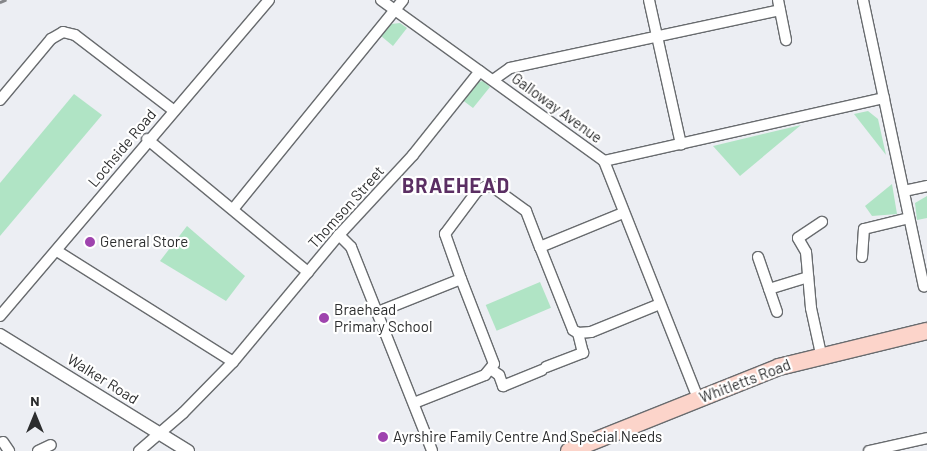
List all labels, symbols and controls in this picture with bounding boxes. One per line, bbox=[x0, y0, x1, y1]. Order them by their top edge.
street label: Galloway Avenue bbox=[508, 69, 606, 147]
street label: Lochside Road bbox=[84, 105, 160, 191]
street label: Thomson Street bbox=[304, 162, 388, 252]
district label: BRAEHEAD bbox=[401, 173, 511, 197]
place label: General Store bbox=[100, 233, 188, 251]
marker: General Store bbox=[84, 236, 96, 248]
place label: Braehead Primary School bbox=[334, 300, 432, 335]
marker: Braehead Primary School bbox=[318, 312, 330, 324]
street label: Walker Road bbox=[64, 350, 142, 408]
street label: Whitletts Road bbox=[697, 355, 793, 407]
north arrow bbox=[10, 391, 60, 441]
text: N bbox=[30, 392, 40, 409]
place label: Ayrshire Family Centre And Special Needs bbox=[393, 428, 662, 446]
marker: Ayrshire Family Centre And Special Needs bbox=[377, 431, 389, 443]

